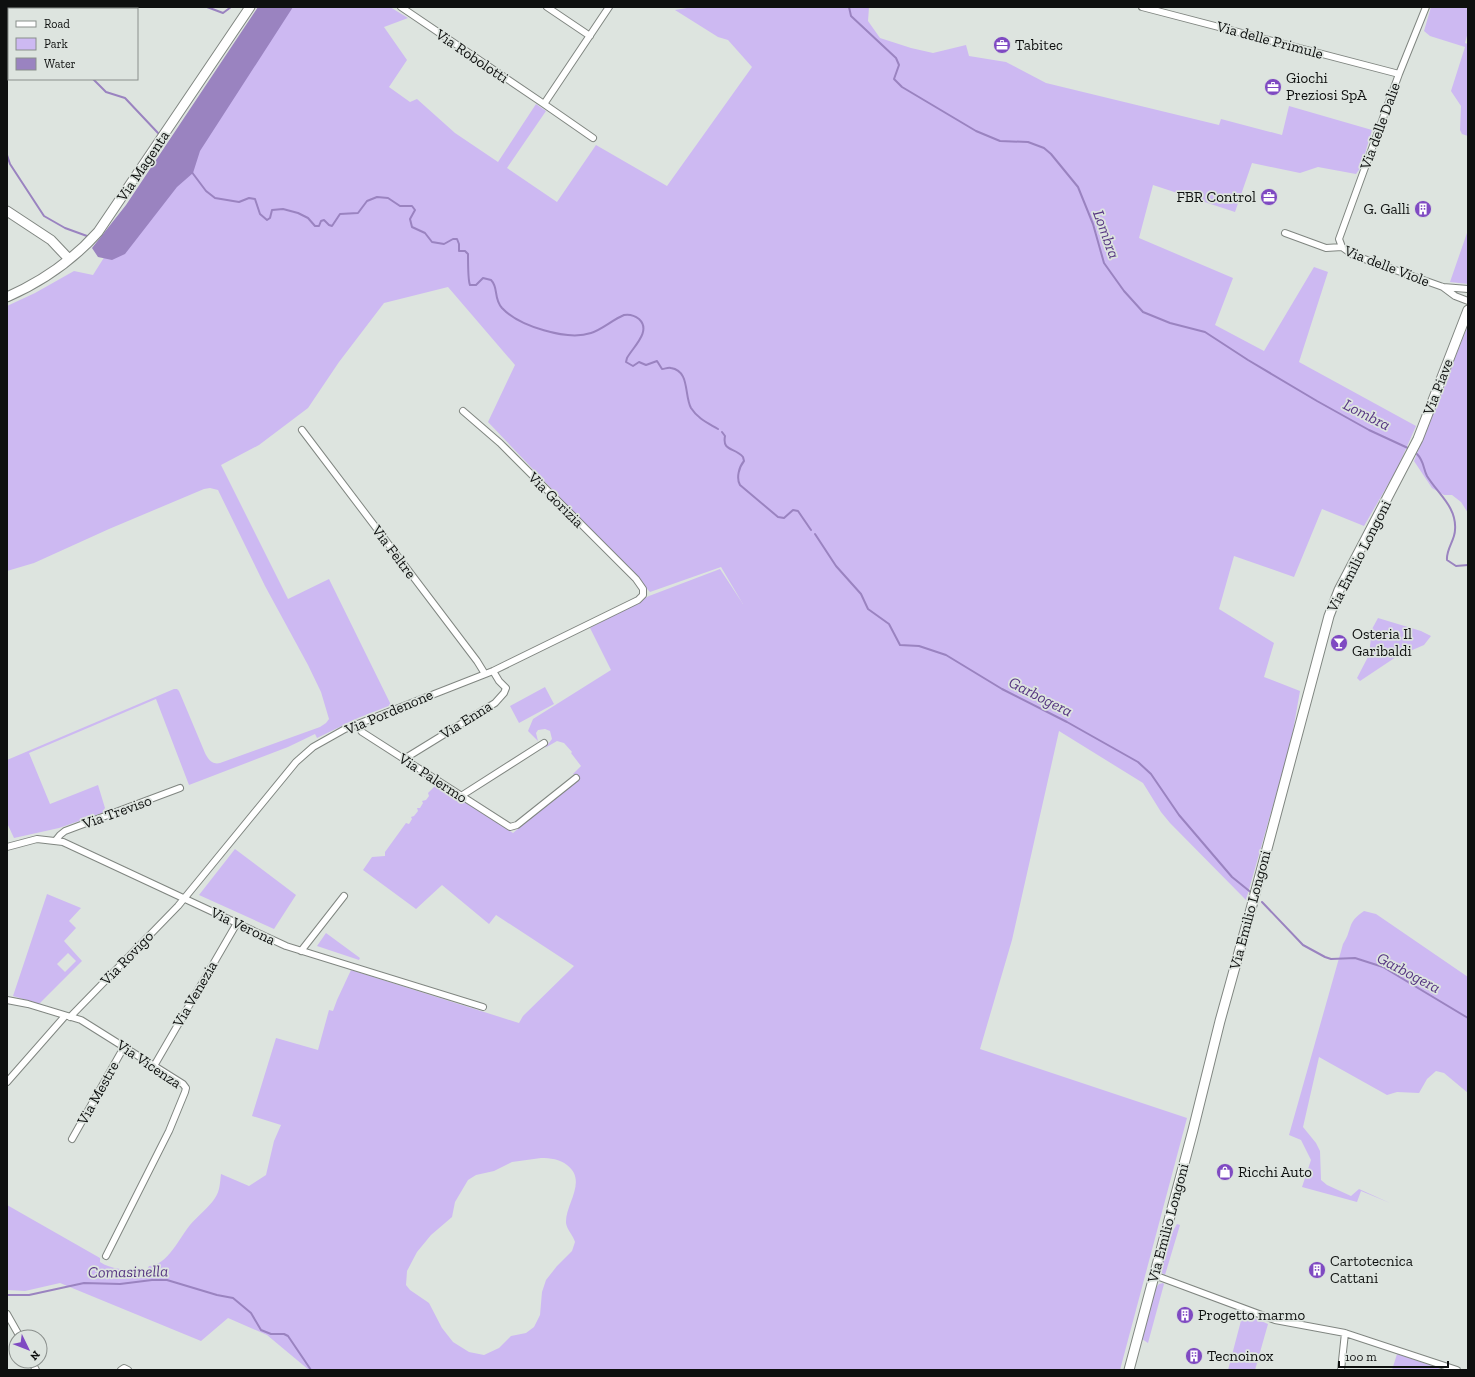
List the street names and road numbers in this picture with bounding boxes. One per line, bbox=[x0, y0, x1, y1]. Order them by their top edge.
street label: Via delle Primule bbox=[1214, 17, 1325, 63]
street label: Via Robolotti bbox=[431, 25, 512, 87]
street label: Via delle Dalie bbox=[1356, 80, 1404, 173]
street label: Via Magenta bbox=[112, 127, 173, 206]
street label: Via delle Viole bbox=[1341, 241, 1432, 291]
street label: Via Piave bbox=[1419, 356, 1457, 418]
street label: Via Gorizia bbox=[524, 468, 588, 532]
street label: Via Emilio Longoni bbox=[1323, 497, 1395, 616]
street label: Via Feltre bbox=[367, 521, 420, 582]
street label: Via Pordenone bbox=[341, 685, 436, 739]
street label: Via Enna bbox=[436, 697, 495, 743]
street label: Via Palermo bbox=[395, 749, 471, 807]
street label: Via Treviso bbox=[79, 791, 154, 833]
street label: Via Emilio Longoni bbox=[1225, 848, 1275, 973]
street label: Via Verona bbox=[207, 903, 278, 949]
street label: Via Rovigo bbox=[96, 927, 157, 990]
street label: Via Venezia bbox=[168, 958, 221, 1031]
street label: Via Vicenza bbox=[112, 1035, 185, 1092]
street label: Via Mestre bbox=[73, 1058, 123, 1129]
street label: Via Emilio Longoni bbox=[1143, 1161, 1193, 1286]

